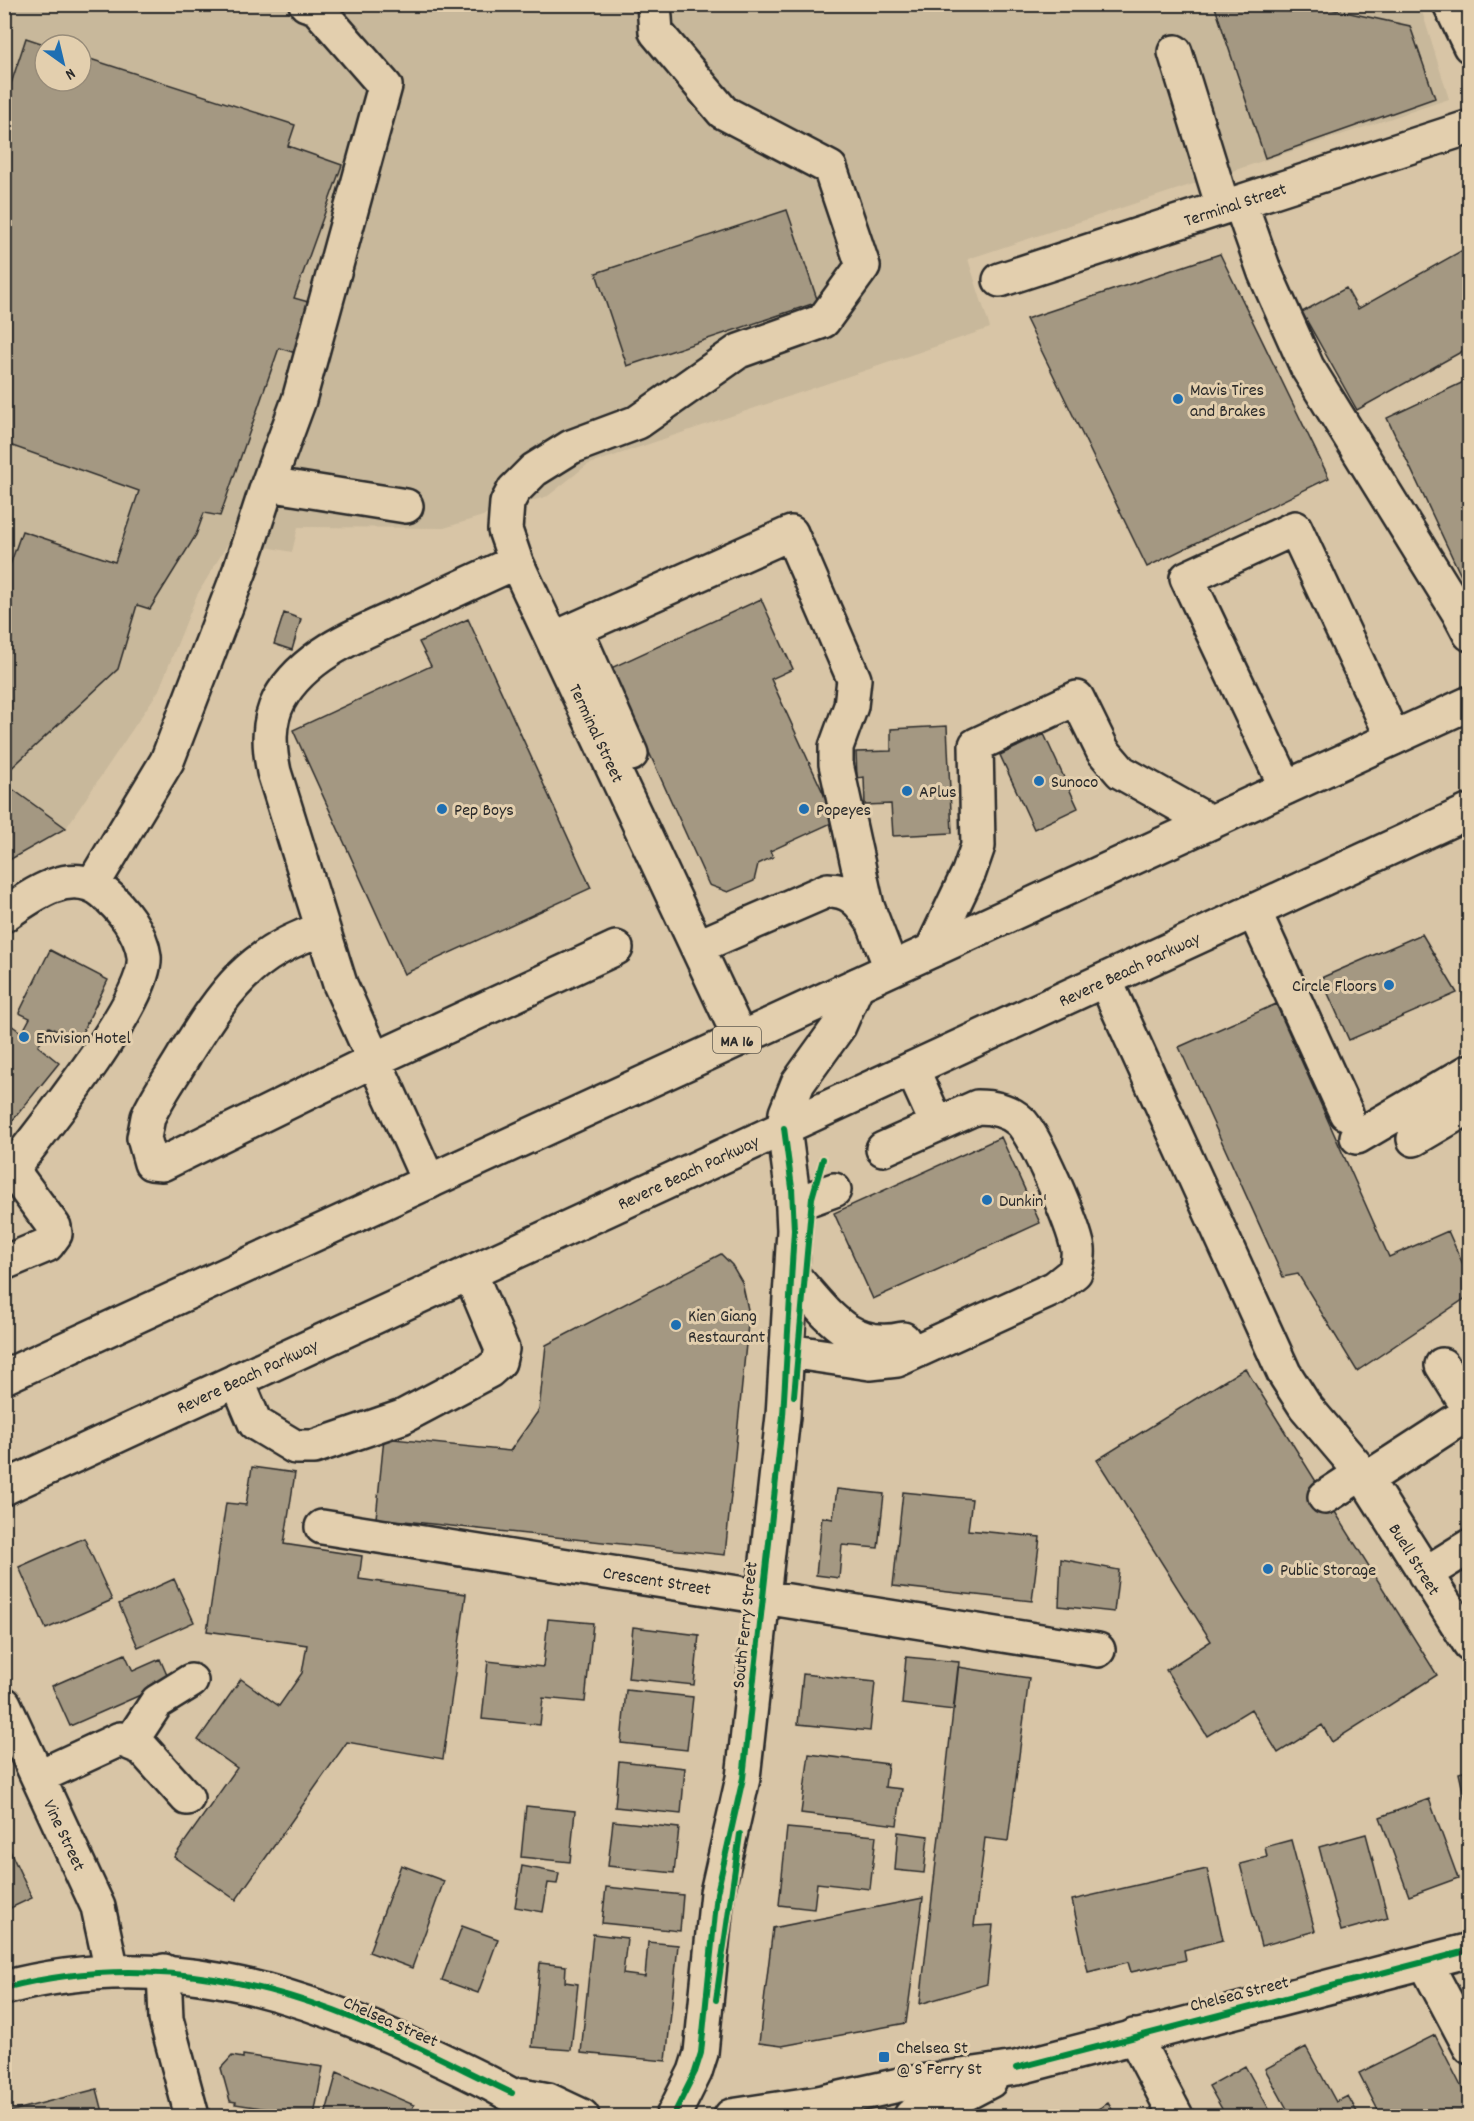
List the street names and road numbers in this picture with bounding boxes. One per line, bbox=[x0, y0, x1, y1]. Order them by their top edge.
street label: Terminal Street bbox=[1181, 178, 1291, 235]
street label: Terminal Street bbox=[561, 681, 629, 788]
street label: Revere Beach Parkway bbox=[1055, 927, 1205, 1015]
road number: MA 16 bbox=[713, 1027, 761, 1053]
street label: Revere Beach Parkway bbox=[614, 1130, 764, 1218]
street label: Revere Beach Parkway bbox=[173, 1334, 323, 1422]
street label: Buell Street bbox=[1381, 1520, 1445, 1601]
street label: South Ferry Street bbox=[727, 1560, 766, 1690]
street label: Crescent Street bbox=[601, 1562, 713, 1603]
street label: Vine Street bbox=[35, 1796, 90, 1876]
street label: Chelsea Street bbox=[1188, 1971, 1292, 2020]
street label: Chelsea Street bbox=[339, 1991, 442, 2055]

